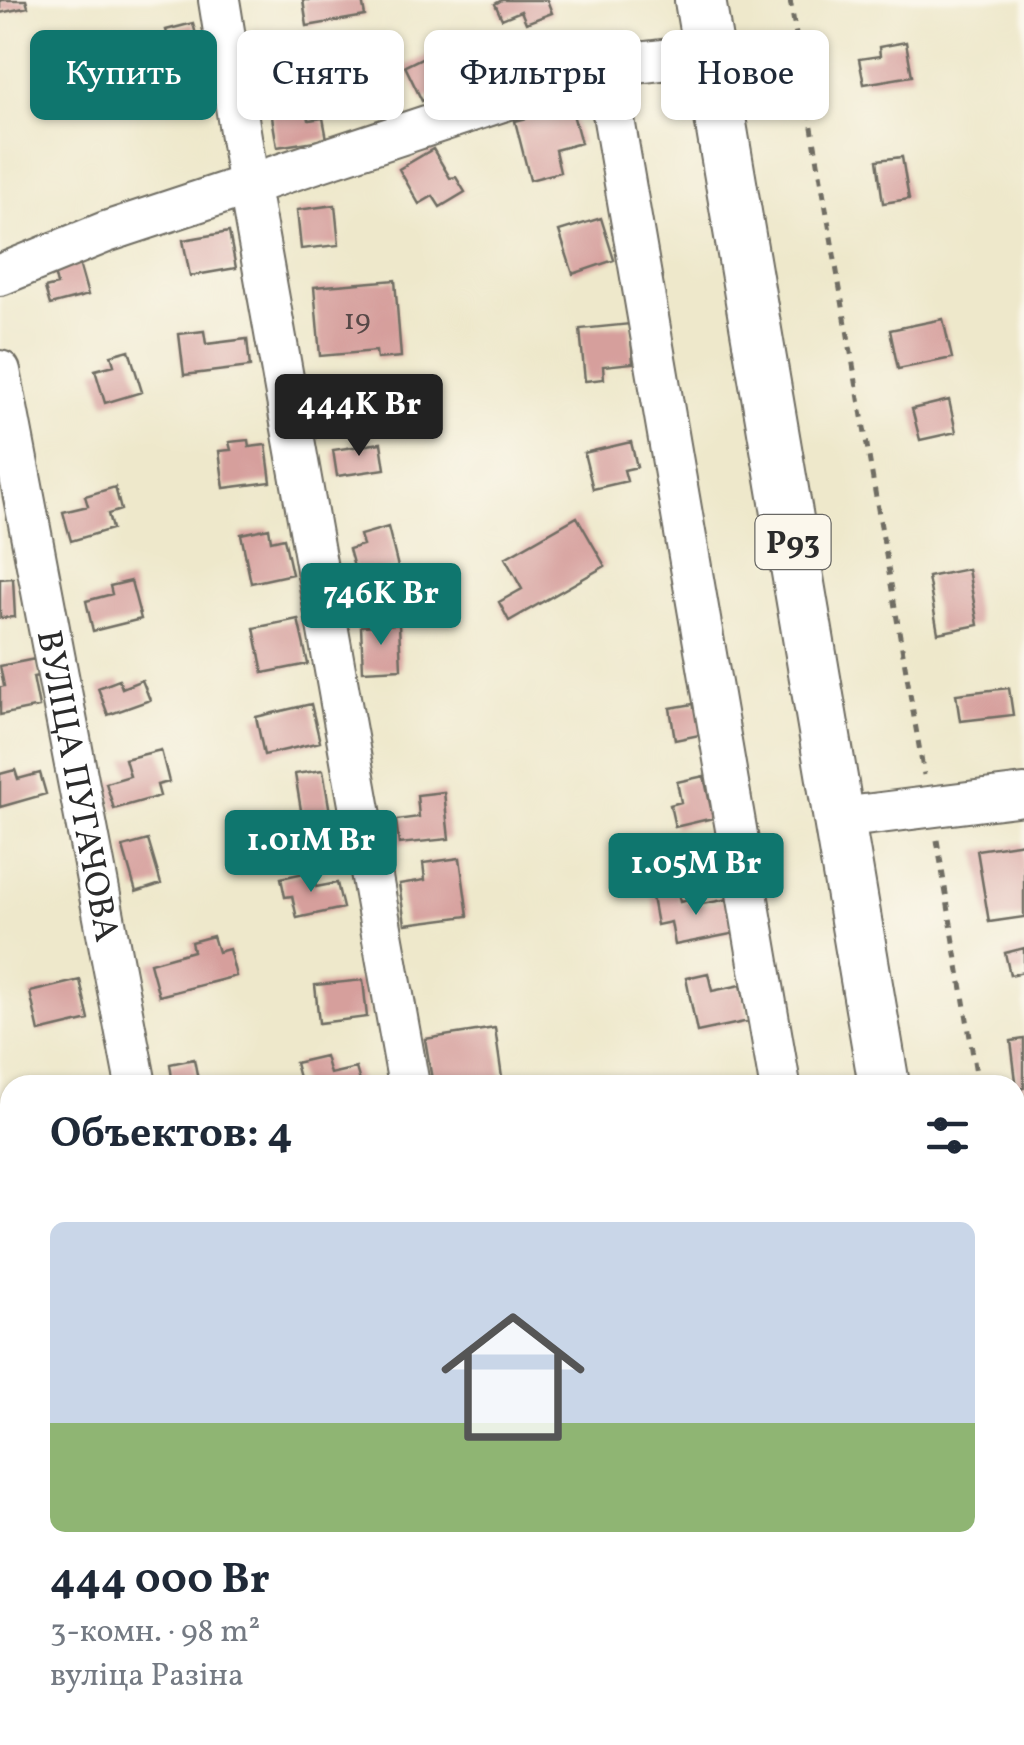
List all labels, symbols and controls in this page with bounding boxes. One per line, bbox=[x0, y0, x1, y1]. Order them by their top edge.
chip: Купить bbox=[30, 30, 217, 120]
chip: Снять bbox=[237, 30, 404, 120]
chip: Фильтры bbox=[424, 30, 641, 120]
chip: Новое bbox=[661, 30, 829, 120]
house number: 19 bbox=[343, 300, 371, 342]
pin: 444K Br bbox=[267, 374, 451, 459]
text: 444K Br bbox=[297, 384, 421, 428]
road number: Р93 bbox=[756, 515, 830, 569]
pin: 746K Br bbox=[289, 563, 473, 648]
text: 746K Br bbox=[323, 573, 439, 617]
street label: ВУЛІЦА ПУГАЧОВА bbox=[23, 626, 129, 946]
pin: 1.01M Br bbox=[208, 810, 414, 895]
text: 1.01M Br bbox=[247, 820, 375, 864]
pin: 1.05M Br bbox=[593, 833, 799, 918]
text: 1.05M Br bbox=[631, 843, 761, 887]
text: Объектов: 4 bbox=[50, 1106, 293, 1165]
icon: filters bbox=[920, 1108, 975, 1163]
icon: home bbox=[423, 1287, 603, 1467]
text: 444 000 Br bbox=[50, 1552, 270, 1611]
text: 3-комн. · 98 m² bbox=[50, 1611, 260, 1655]
text: вуліца Разіна bbox=[50, 1655, 244, 1699]

